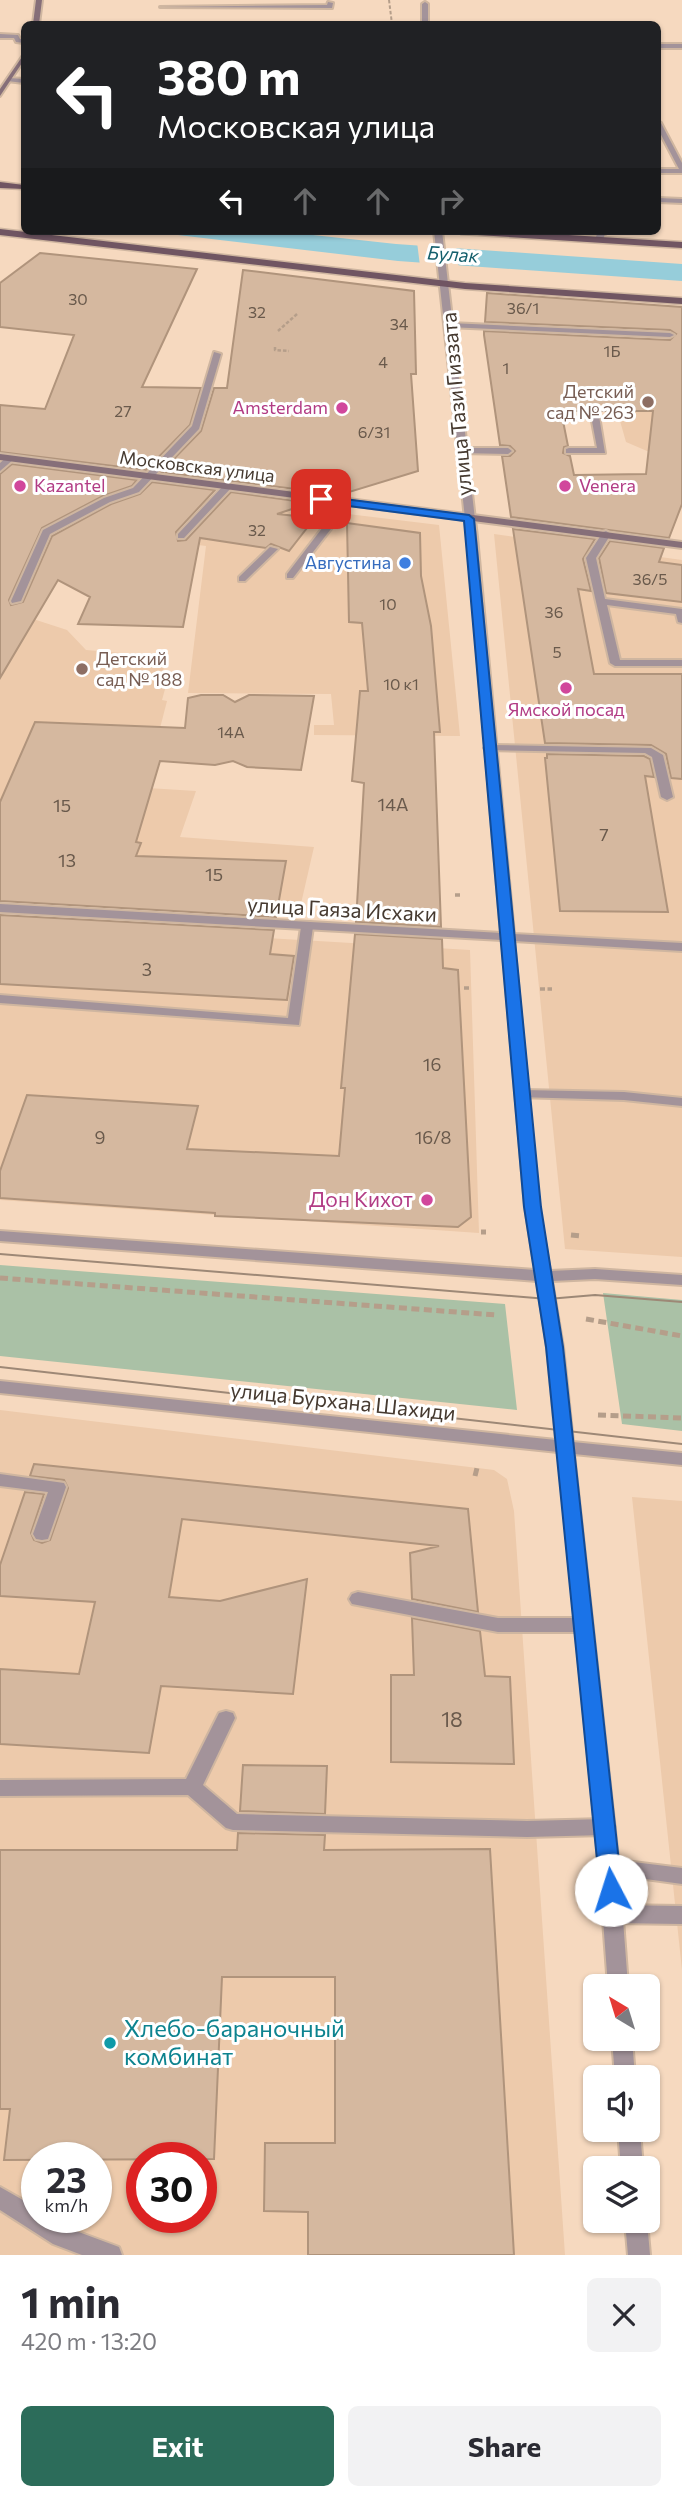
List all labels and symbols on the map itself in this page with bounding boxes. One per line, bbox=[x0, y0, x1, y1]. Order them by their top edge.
water label: Булак bbox=[426, 240, 480, 267]
house number: 30 bbox=[68, 289, 88, 308]
house number: 36/1 bbox=[507, 298, 539, 317]
house number: 32 bbox=[248, 302, 266, 321]
street label: улица Тази Гиззата bbox=[435, 311, 476, 497]
house number: 34 bbox=[390, 314, 409, 333]
house number: 1Б bbox=[604, 341, 620, 360]
house number: 4 bbox=[378, 352, 388, 371]
house number: 1 bbox=[503, 358, 509, 377]
place label: Детский сад № 263 bbox=[546, 380, 634, 423]
marker: Детский сад № 263 bbox=[640, 394, 656, 410]
place label: Amsterdam bbox=[233, 396, 328, 418]
marker: Amsterdam bbox=[334, 400, 350, 416]
house number: 27 bbox=[114, 401, 132, 420]
house number: 6/31 bbox=[358, 422, 390, 441]
street label: Московская улица bbox=[118, 446, 276, 486]
pin bbox=[291, 469, 351, 529]
place label: Kazantel bbox=[34, 474, 105, 496]
place label: Venera bbox=[579, 474, 636, 496]
marker: Kazantel bbox=[12, 478, 28, 494]
marker: Venera bbox=[557, 478, 573, 494]
house number: 32 bbox=[248, 520, 266, 539]
place label: Августина bbox=[305, 551, 391, 573]
marker: Августина bbox=[397, 555, 413, 571]
house number: 36/5 bbox=[633, 569, 667, 588]
house number: 10 bbox=[379, 594, 397, 613]
house number: 36 bbox=[545, 602, 563, 621]
house number: 5 bbox=[552, 642, 562, 661]
place label: Детский сад № 188 bbox=[96, 647, 182, 690]
marker: Детский сад № 188 bbox=[74, 661, 90, 677]
house number: 10 к1 bbox=[383, 674, 419, 693]
marker: Ямской посад bbox=[558, 680, 574, 696]
place label: Ямской посад bbox=[507, 698, 625, 720]
house number: 14А bbox=[217, 722, 245, 741]
house number: 14А bbox=[378, 793, 408, 815]
house number: 15 bbox=[53, 794, 71, 816]
house number: 7 bbox=[599, 823, 609, 845]
house number: 13 bbox=[58, 849, 76, 871]
house number: 15 bbox=[205, 863, 223, 885]
street label: улица Гаяза Исхаки bbox=[247, 891, 438, 926]
house number: 3 bbox=[142, 958, 152, 980]
house number: 16 bbox=[423, 1053, 441, 1075]
house number: 9 bbox=[95, 1126, 105, 1148]
house number: 16/8 bbox=[415, 1126, 451, 1148]
place label: Дон Кихот bbox=[309, 1186, 413, 1211]
marker: Дон Кихот bbox=[419, 1192, 435, 1208]
street label: улица Бурхана Шахиди bbox=[229, 1376, 457, 1425]
house number: 18 bbox=[441, 1706, 463, 1731]
position arrow bbox=[574, 1853, 648, 1927]
north arrow bbox=[583, 1974, 660, 2051]
place label: Хлебо-бараночный комбинат bbox=[124, 2013, 345, 2070]
marker: Хлебо-бараночный комбинат bbox=[102, 2035, 118, 2051]
speed limit sign: 30 bbox=[126, 2142, 217, 2233]

